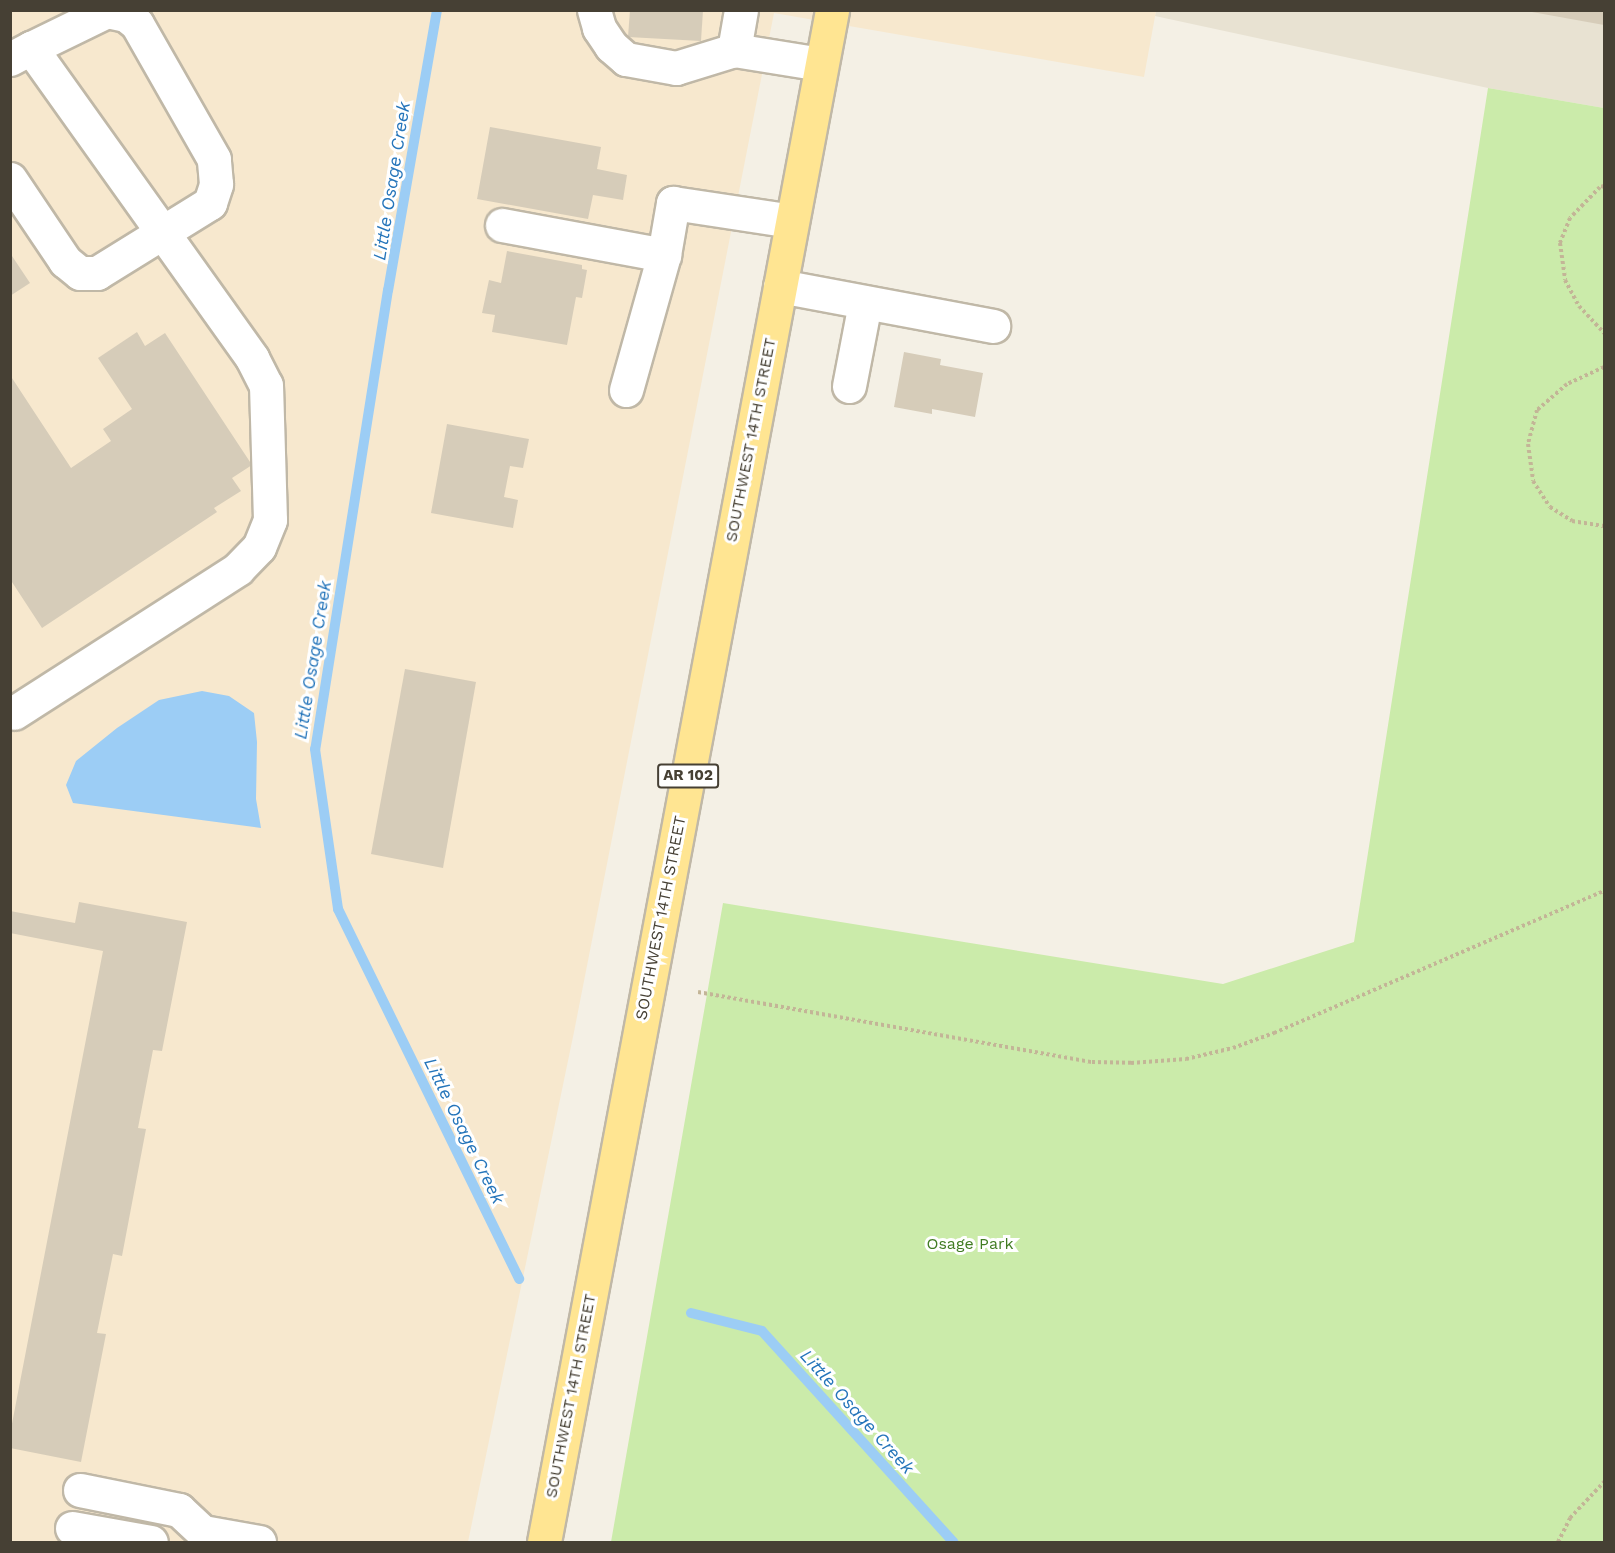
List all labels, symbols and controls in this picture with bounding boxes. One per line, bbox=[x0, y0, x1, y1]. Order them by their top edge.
water label: Little Osage Creek bbox=[369, 100, 415, 262]
street label: SOUTHWEST 14TH STREET bbox=[722, 336, 780, 544]
water label: Little Osage Creek bbox=[290, 579, 336, 741]
road number: AR 102 bbox=[656, 764, 720, 788]
street label: SOUTHWEST 14TH STREET bbox=[632, 814, 690, 1022]
water label: Little Osage Creek bbox=[419, 1054, 509, 1208]
park label: Osage Park bbox=[926, 1234, 1014, 1254]
street label: SOUTHWEST 14TH STREET bbox=[542, 1292, 600, 1500]
water label: Little Osage Creek bbox=[795, 1345, 919, 1479]

